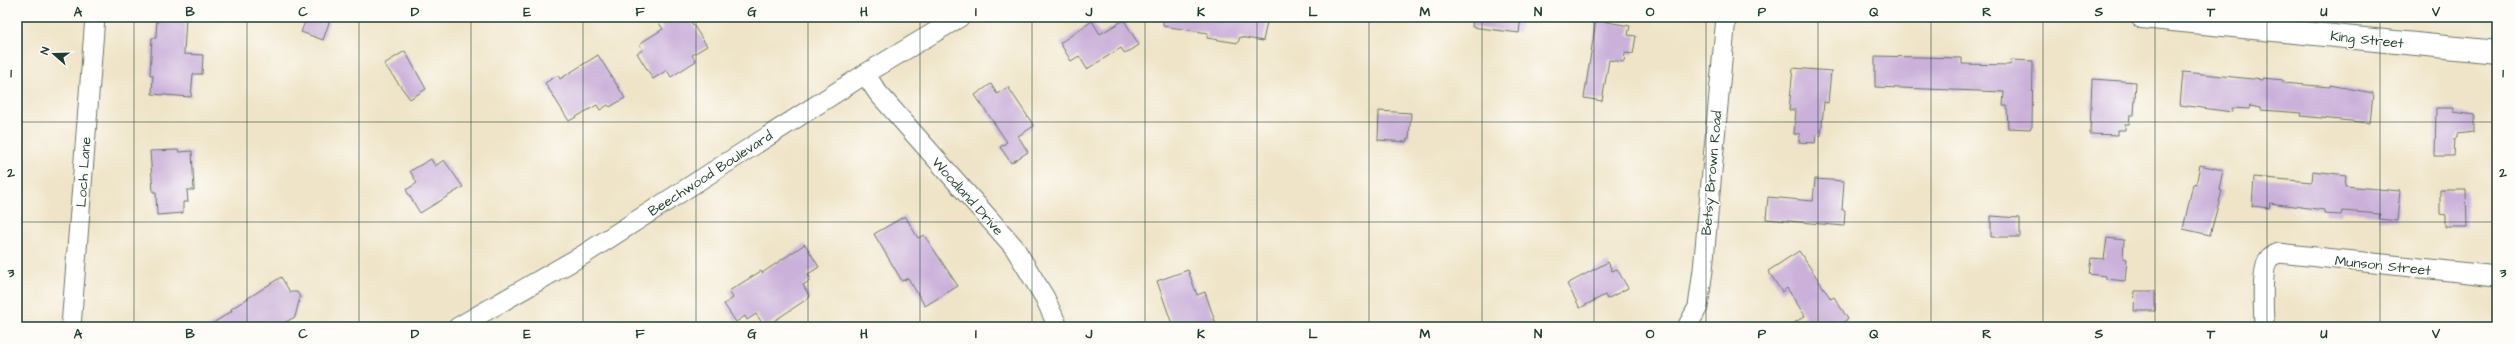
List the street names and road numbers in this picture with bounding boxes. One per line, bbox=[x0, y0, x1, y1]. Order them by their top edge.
street label: King Street bbox=[2329, 26, 2405, 54]
street label: Betsy Brown Road bbox=[1697, 110, 1727, 236]
street label: Beechwood Boulevard bbox=[644, 126, 777, 222]
street label: Loch Lane bbox=[72, 136, 96, 208]
street label: Woodland Drive bbox=[927, 153, 1008, 240]
street label: Munson Street bbox=[2334, 251, 2432, 281]

